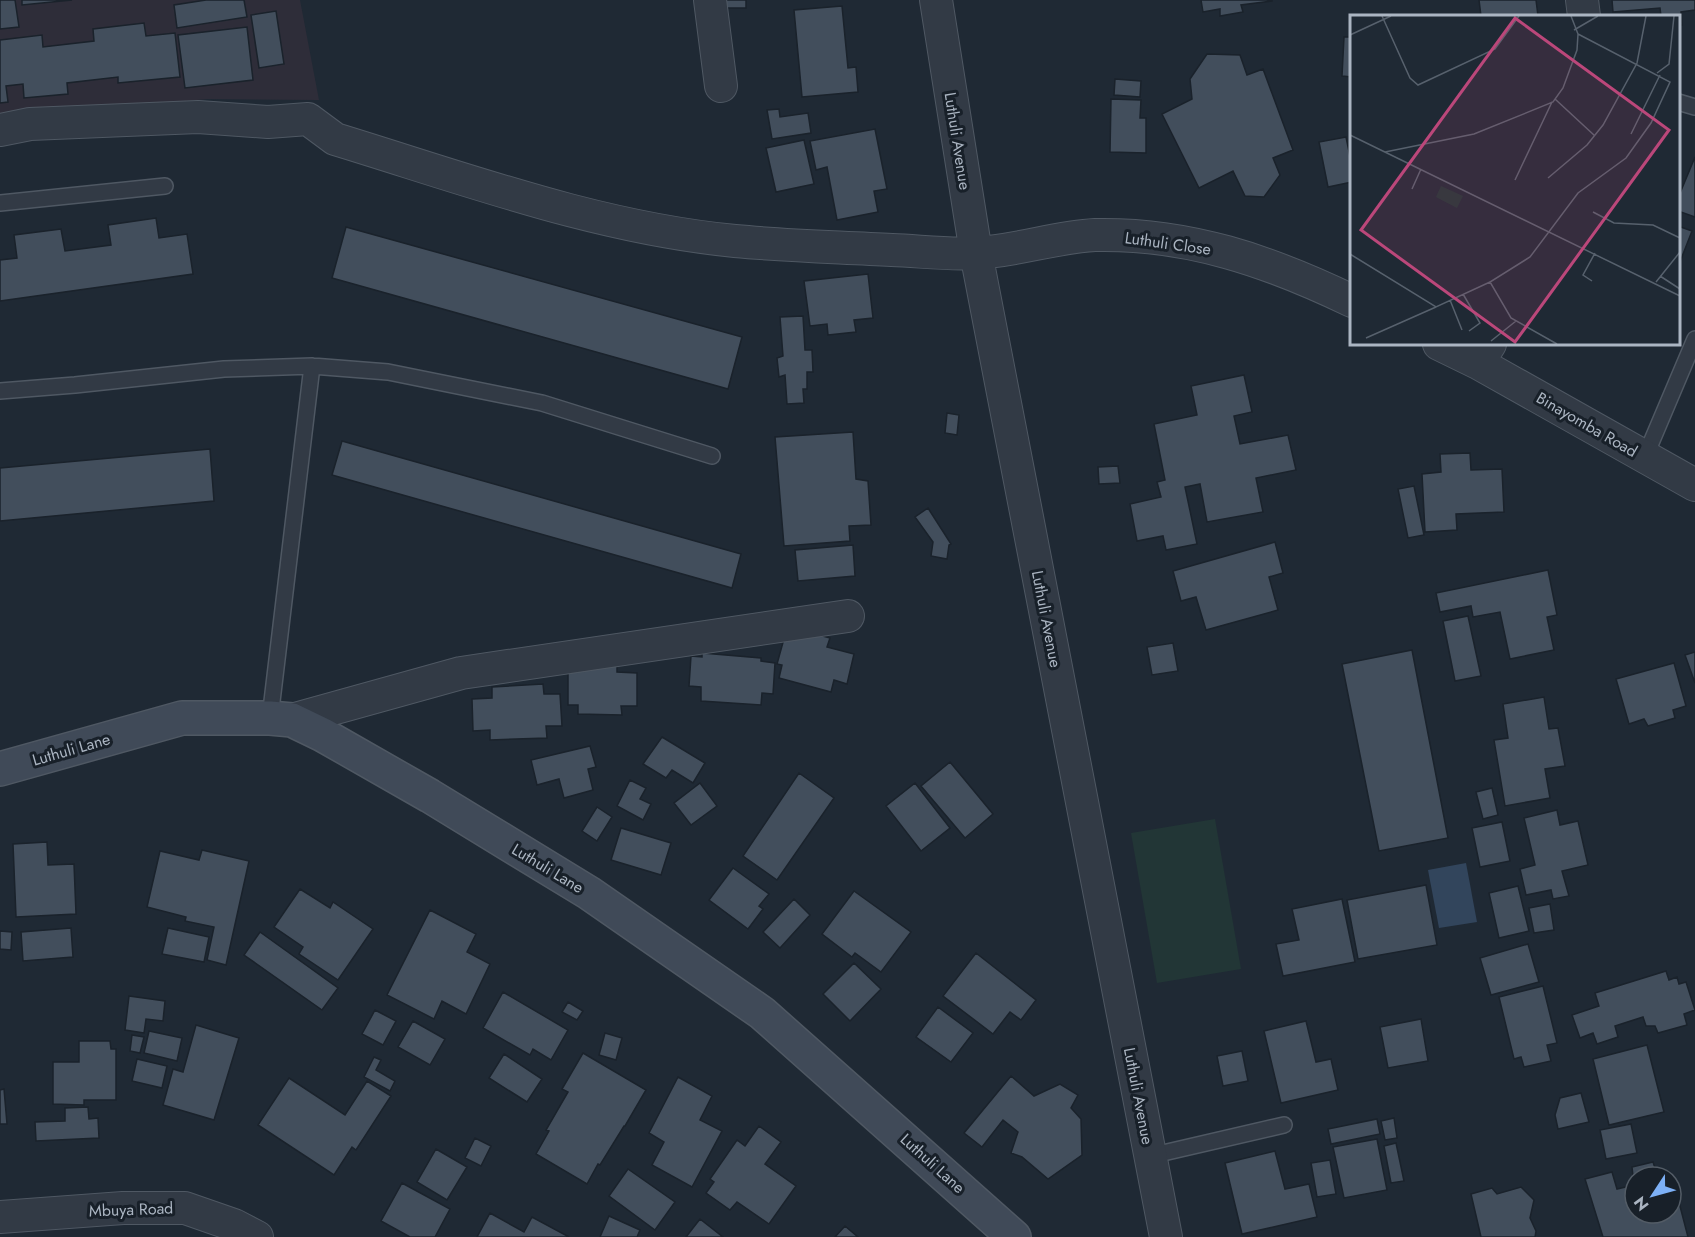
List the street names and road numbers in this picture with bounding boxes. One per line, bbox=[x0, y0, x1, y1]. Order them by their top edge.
street label: Luthuli Avenue bbox=[938, 91, 977, 191]
street label: Luthuli Close bbox=[1123, 226, 1212, 261]
street label: Binayomba Road bbox=[1532, 386, 1642, 463]
street label: Luthuli Avenue bbox=[1026, 569, 1067, 670]
street label: Luthuli Lane bbox=[29, 727, 113, 772]
street label: Luthuli Lane bbox=[507, 838, 588, 899]
street label: Luthuli Avenue bbox=[1118, 1046, 1159, 1147]
street label: Luthuli Lane bbox=[895, 1128, 970, 1199]
street label: Mbuya Road bbox=[88, 1197, 174, 1222]

